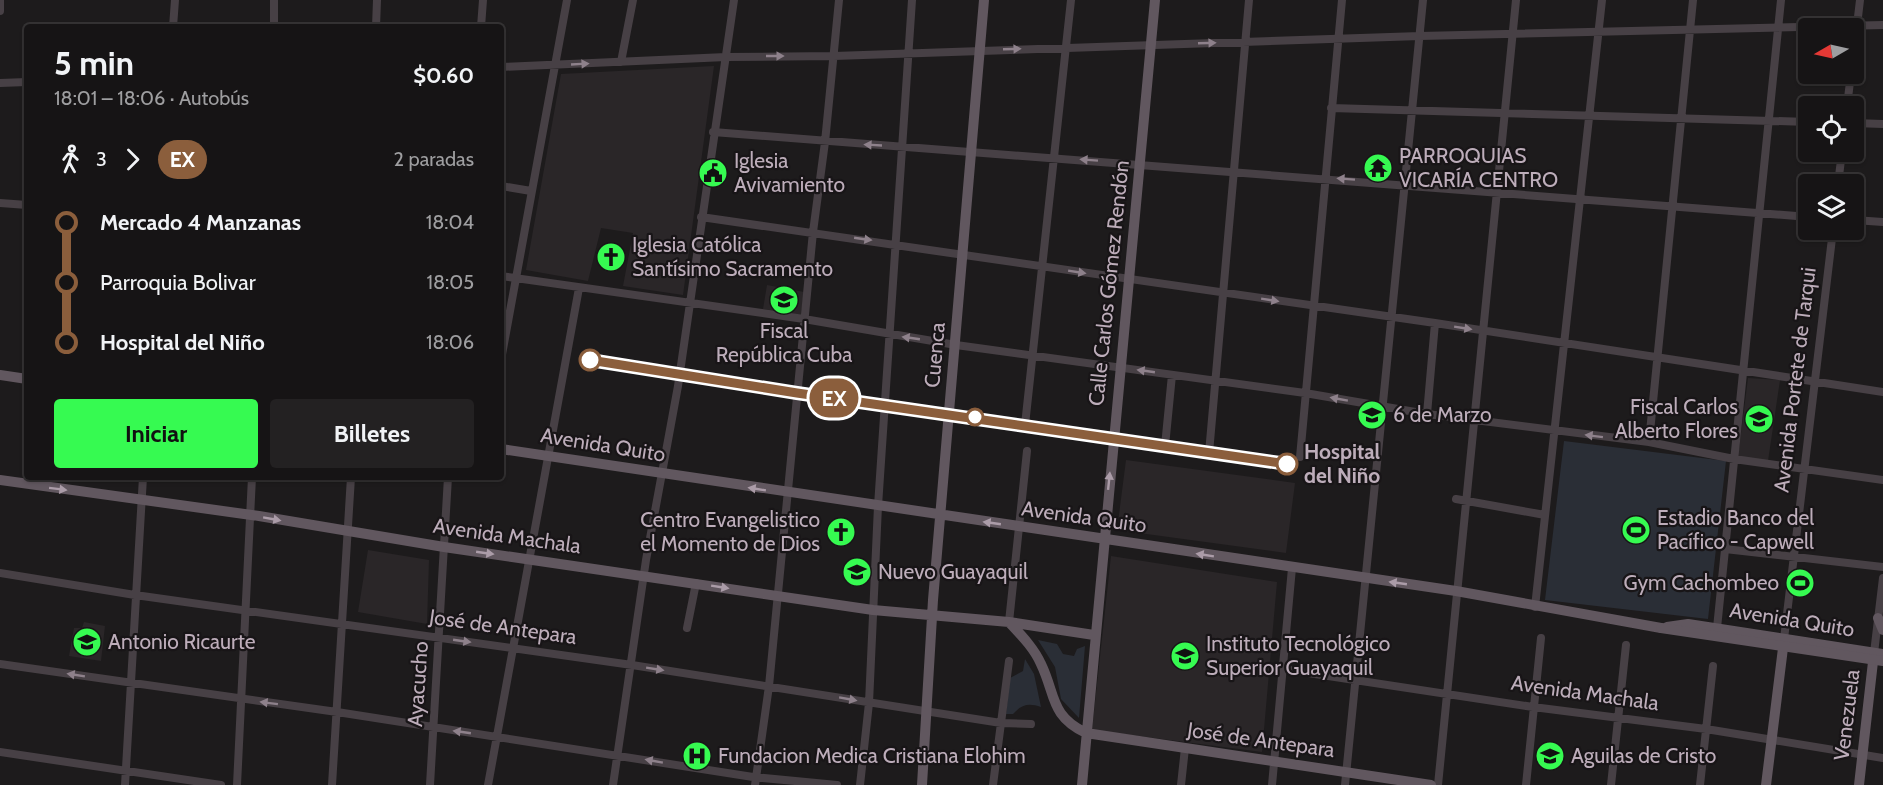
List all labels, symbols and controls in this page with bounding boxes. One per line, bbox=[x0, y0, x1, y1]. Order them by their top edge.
north arrow bbox=[1798, 18, 1864, 84]
map controls bbox=[1798, 18, 1864, 240]
one-way arrow bbox=[1198, 38, 1217, 47]
text: 5 min bbox=[54, 43, 134, 83]
one-way arrow bbox=[1003, 45, 1022, 54]
one-way arrow bbox=[766, 51, 785, 61]
one-way arrow bbox=[571, 59, 590, 69]
text: $0.60 bbox=[413, 62, 474, 89]
text: 18:01 – 18:06 · Autobús bbox=[54, 86, 249, 110]
button: locate bbox=[1798, 96, 1864, 162]
one-way arrow bbox=[864, 140, 883, 149]
icon: walk bbox=[54, 143, 87, 176]
icon: forward bbox=[116, 143, 149, 176]
place label: PARROQUIAS VICARÍA CENTRO bbox=[1399, 143, 1558, 192]
text: 3 bbox=[96, 147, 107, 171]
text: EX bbox=[170, 147, 195, 172]
text: 2 paradas bbox=[394, 147, 474, 171]
place label: Iglesia Avivamiento bbox=[734, 148, 845, 197]
temple icon: PARROQUIAS VICARÍA CENTRO bbox=[1362, 152, 1394, 184]
one-way arrow bbox=[1079, 155, 1098, 165]
public building icon: Iglesia Avivamiento bbox=[697, 157, 729, 189]
street label: Calle Carlos Gómez Rendón bbox=[1083, 159, 1134, 407]
one-way arrow bbox=[1337, 174, 1356, 184]
button: layers bbox=[1798, 174, 1864, 240]
text: Mercado 4 Manzanas bbox=[100, 209, 301, 236]
text: 18:04 bbox=[426, 210, 474, 234]
place label: Iglesia Católica Santísimo Sacramento bbox=[632, 232, 833, 281]
one-way arrow bbox=[854, 235, 873, 244]
church icon: Iglesia Católica Santísimo Sacramento bbox=[595, 241, 627, 273]
street label: Avenida Portete de Tarqui bbox=[1768, 266, 1821, 494]
one-way arrow bbox=[1067, 267, 1086, 276]
text: Parroquia Bolivar bbox=[100, 269, 256, 296]
text: 18:05 bbox=[426, 270, 474, 294]
school or university icon: Fiscal República Cuba bbox=[768, 284, 800, 316]
one-way arrow bbox=[1260, 296, 1279, 305]
place label: Fiscal República Cuba bbox=[716, 318, 852, 367]
street label: Cuenca bbox=[919, 321, 950, 389]
one-way arrow bbox=[1453, 323, 1472, 332]
text: Hospital del Niño bbox=[100, 329, 265, 356]
text: 18:06 bbox=[426, 330, 474, 354]
one-way arrow bbox=[901, 334, 920, 343]
unlabelled marker bbox=[579, 349, 601, 371]
one-way arrow bbox=[1136, 366, 1155, 376]
line badge: EX bbox=[807, 378, 861, 418]
text: EX bbox=[821, 386, 847, 411]
one-way arrow bbox=[1329, 394, 1348, 403]
place label: Fiscal Carlos Alberto Flores bbox=[1615, 394, 1738, 443]
button: Iniciar bbox=[54, 399, 258, 468]
button: Billetes bbox=[270, 399, 474, 468]
school or university icon: 6 de Marzo bbox=[1356, 399, 1388, 431]
place label: 6 de Marzo bbox=[1393, 402, 1492, 427]
school or university icon: Fiscal Carlos Alberto Flores bbox=[1743, 403, 1775, 435]
unlabelled marker bbox=[966, 408, 984, 426]
street label: Avenida Quito bbox=[539, 422, 667, 467]
one-way arrow bbox=[1584, 431, 1603, 441]
place label: Hospital del Niño bbox=[1304, 439, 1381, 488]
marker: Hospital del Niño bbox=[1276, 453, 1298, 475]
one-way arrow bbox=[1104, 472, 1114, 491]
one-way arrow bbox=[748, 484, 767, 493]
one-way arrow bbox=[48, 485, 67, 494]
street label: Avenida Quito bbox=[1020, 495, 1148, 538]
place label: Estadio Banco del Pacífico - Capwell bbox=[1657, 505, 1814, 554]
place label: Centro Evangelistico el Momento de Dios bbox=[640, 507, 820, 556]
street label: Avenida Machala bbox=[432, 513, 582, 558]
one-way arrow bbox=[262, 514, 281, 523]
sports icon: Estadio Banco del Pacífico - Capwell bbox=[1620, 514, 1652, 546]
church icon: Centro Evangelistico el Momento de Dios bbox=[825, 516, 857, 548]
one-way arrow bbox=[982, 519, 1001, 528]
one-way arrow bbox=[476, 548, 495, 557]
one-way arrow bbox=[1196, 550, 1215, 559]
school or university icon: Nuevo Guayaquil bbox=[841, 556, 873, 588]
place label: Nuevo Guayaquil bbox=[878, 559, 1028, 584]
sports icon: Gym Cachombeo bbox=[1784, 567, 1816, 599]
place label: Gym Cachombeo bbox=[1624, 570, 1779, 595]
one-way arrow bbox=[1389, 578, 1408, 587]
one-way arrow bbox=[710, 582, 729, 591]
street label: Avenida Quito bbox=[1728, 597, 1856, 642]
street label: José de Antepara bbox=[427, 604, 578, 649]
school or university icon: Antonio Ricaurte bbox=[71, 626, 103, 658]
place label: Antonio Ricaurte bbox=[108, 629, 256, 654]
place label: Instituto Tecnológico Superior Guayaquil bbox=[1206, 631, 1390, 680]
one-way arrow bbox=[453, 636, 472, 646]
street label: Ayacucho bbox=[402, 640, 433, 728]
school or university icon: Instituto Tecnológico Superior Guayaquil bbox=[1169, 640, 1201, 672]
one-way arrow bbox=[646, 664, 665, 673]
street label: Venezuela bbox=[1829, 668, 1864, 762]
street label: Avenida Machala bbox=[1510, 670, 1660, 715]
one-way arrow bbox=[66, 671, 85, 680]
one-way arrow bbox=[839, 695, 858, 704]
one-way arrow bbox=[259, 699, 278, 708]
street label: José de Antepara bbox=[1185, 717, 1336, 762]
one-way arrow bbox=[452, 728, 471, 737]
hospital icon: Fundacion Medica Cristiana Elohim bbox=[681, 740, 713, 772]
school or university icon: Aguilas de Cristo bbox=[1534, 740, 1566, 772]
place label: Fundacion Medica Cristiana Elohim bbox=[718, 743, 1026, 768]
place label: Aguilas de Cristo bbox=[1571, 743, 1716, 768]
one-way arrow bbox=[645, 756, 664, 765]

